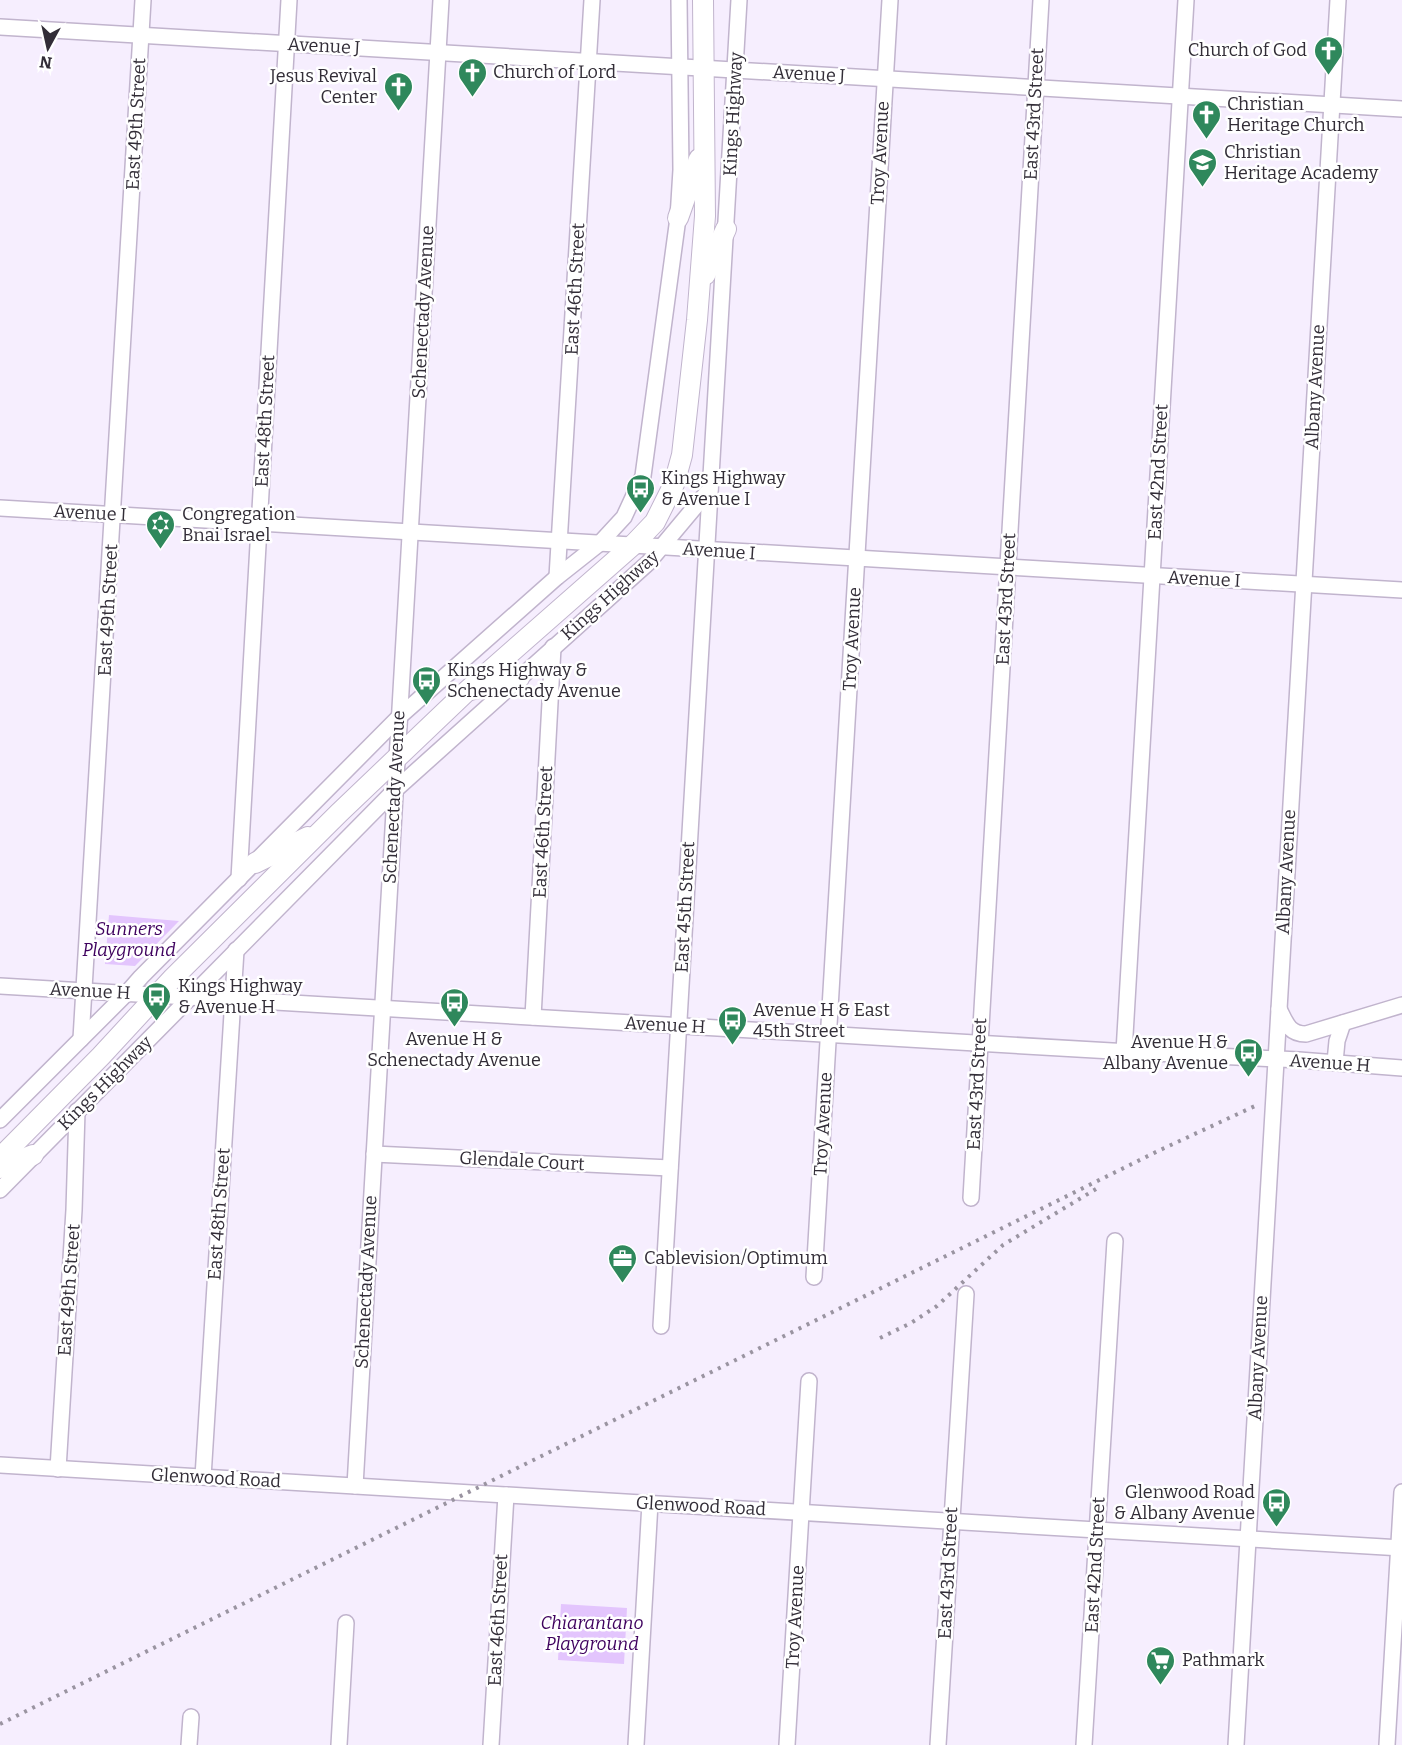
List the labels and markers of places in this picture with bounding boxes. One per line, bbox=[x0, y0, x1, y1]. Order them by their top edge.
church icon: Church of God bbox=[1312, 34, 1344, 76]
place label: Church of God bbox=[1188, 39, 1307, 61]
church icon: Church of Lord bbox=[456, 56, 488, 98]
place label: Church of Lord bbox=[493, 61, 616, 83]
place label: Jesus Revival Center bbox=[269, 65, 377, 108]
church icon: Jesus Revival Center bbox=[382, 70, 414, 112]
place label: Christian Heritage Church bbox=[1227, 93, 1364, 136]
church icon: Christian Heritage Church bbox=[1190, 98, 1222, 140]
place label: Christian Heritage Academy bbox=[1224, 141, 1379, 184]
school or university icon: Christian Heritage Academy bbox=[1187, 146, 1219, 188]
place label: Kings Highway & Avenue I bbox=[661, 467, 786, 510]
bus stop icon: Kings Highway & Avenue I bbox=[624, 472, 656, 514]
place label: Congregation Bnai Israel bbox=[182, 503, 296, 546]
synagogue icon: Congregation Bnai Israel bbox=[145, 508, 177, 550]
place label: Kings Highway & Schenectady Avenue bbox=[447, 659, 621, 702]
bus stop icon: Kings Highway & Schenectady Avenue bbox=[410, 664, 442, 706]
place label: Kings Highway & Avenue H bbox=[178, 975, 303, 1018]
bus stop icon: Kings Highway & Avenue H bbox=[141, 980, 173, 1022]
bus stop icon: Avenue H & Schenectady Avenue bbox=[438, 986, 470, 1028]
place label: Avenue H & East 45th Street bbox=[753, 999, 890, 1042]
bus stop icon: Avenue H & East 45th Street bbox=[716, 1004, 748, 1046]
place label: Avenue H & Schenectady Avenue bbox=[367, 1028, 541, 1071]
place label: Avenue H & Albany Avenue bbox=[1103, 1031, 1228, 1074]
bus stop icon: Avenue H & Albany Avenue bbox=[1233, 1036, 1265, 1078]
office icon: Cablevision/Optimum bbox=[607, 1242, 639, 1284]
place label: Cablevision/Optimum bbox=[644, 1247, 828, 1269]
place label: Glenwood Road & Albany Avenue bbox=[1114, 1481, 1255, 1524]
bus stop icon: Glenwood Road & Albany Avenue bbox=[1260, 1486, 1292, 1528]
supermarket icon: Pathmark bbox=[1145, 1644, 1177, 1686]
place label: Pathmark bbox=[1182, 1649, 1265, 1671]

